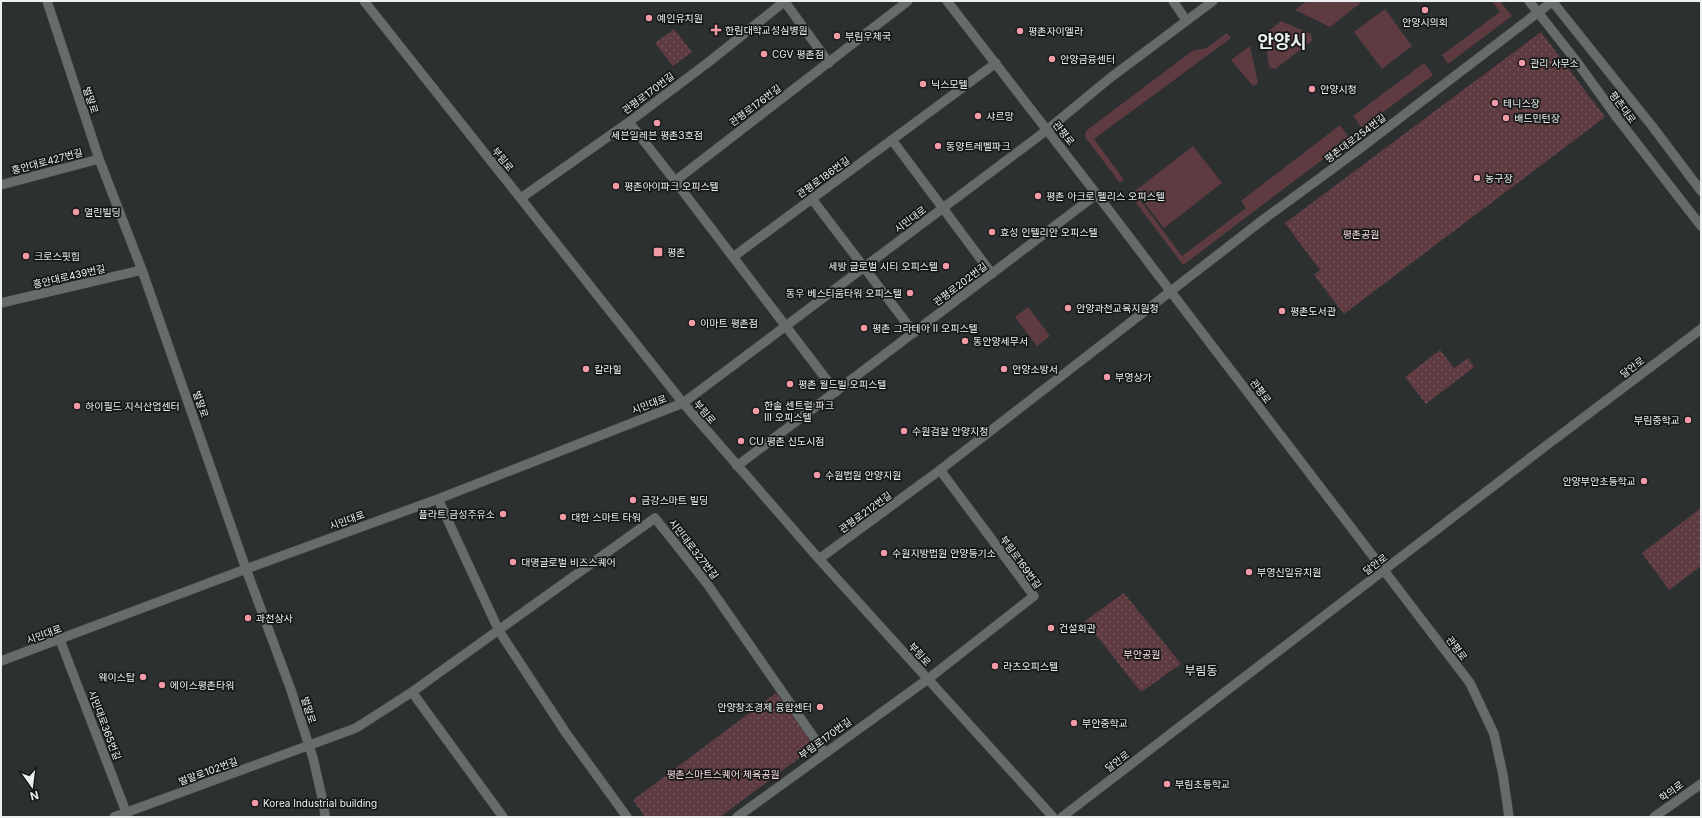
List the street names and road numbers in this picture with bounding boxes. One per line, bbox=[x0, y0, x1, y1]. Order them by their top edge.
street label: 관평로170번길 bbox=[620, 70, 676, 116]
street label: 관평로176번길 bbox=[727, 82, 783, 128]
street label: 벌말로 bbox=[81, 85, 101, 115]
street label: 평촌대로 bbox=[1607, 89, 1639, 125]
street label: 평촌대로254번길 bbox=[1322, 111, 1388, 165]
street label: 관평로 bbox=[1051, 118, 1077, 148]
street label: 부림로 bbox=[490, 144, 516, 174]
street label: 흥안대로427번길 bbox=[10, 146, 84, 176]
street label: 관평로186번길 bbox=[794, 154, 852, 200]
street label: 시민대로 bbox=[892, 203, 928, 235]
street label: 관평로202번길 bbox=[931, 260, 989, 308]
street label: 흥안대로439번길 bbox=[32, 262, 106, 290]
street label: 달안로 bbox=[1617, 354, 1647, 380]
street label: 관평로 bbox=[1248, 376, 1274, 406]
street label: 벌말로 bbox=[191, 389, 211, 419]
street label: 시민대로 bbox=[630, 392, 668, 416]
street label: 부림로 bbox=[692, 398, 718, 426]
street label: 관평로212번길 bbox=[836, 489, 894, 535]
street label: 시민대로 bbox=[328, 508, 366, 532]
street label: 시민대로327번길 bbox=[667, 516, 721, 582]
street label: 부림로169번길 bbox=[998, 533, 1044, 591]
street label: 달안로 bbox=[1360, 551, 1390, 577]
street label: 시민대로 bbox=[25, 622, 63, 646]
street label: 관평로 bbox=[1444, 633, 1470, 663]
street label: 부림로 bbox=[906, 640, 934, 668]
street label: 시민대로365번길 bbox=[86, 688, 124, 762]
street label: 벌말로 bbox=[299, 695, 319, 725]
street label: 부림로170번길 bbox=[796, 715, 854, 761]
street label: 달안로 bbox=[1102, 748, 1132, 774]
street label: 벌말로102번길 bbox=[177, 755, 239, 787]
street label: 학의로 bbox=[1656, 778, 1686, 804]

